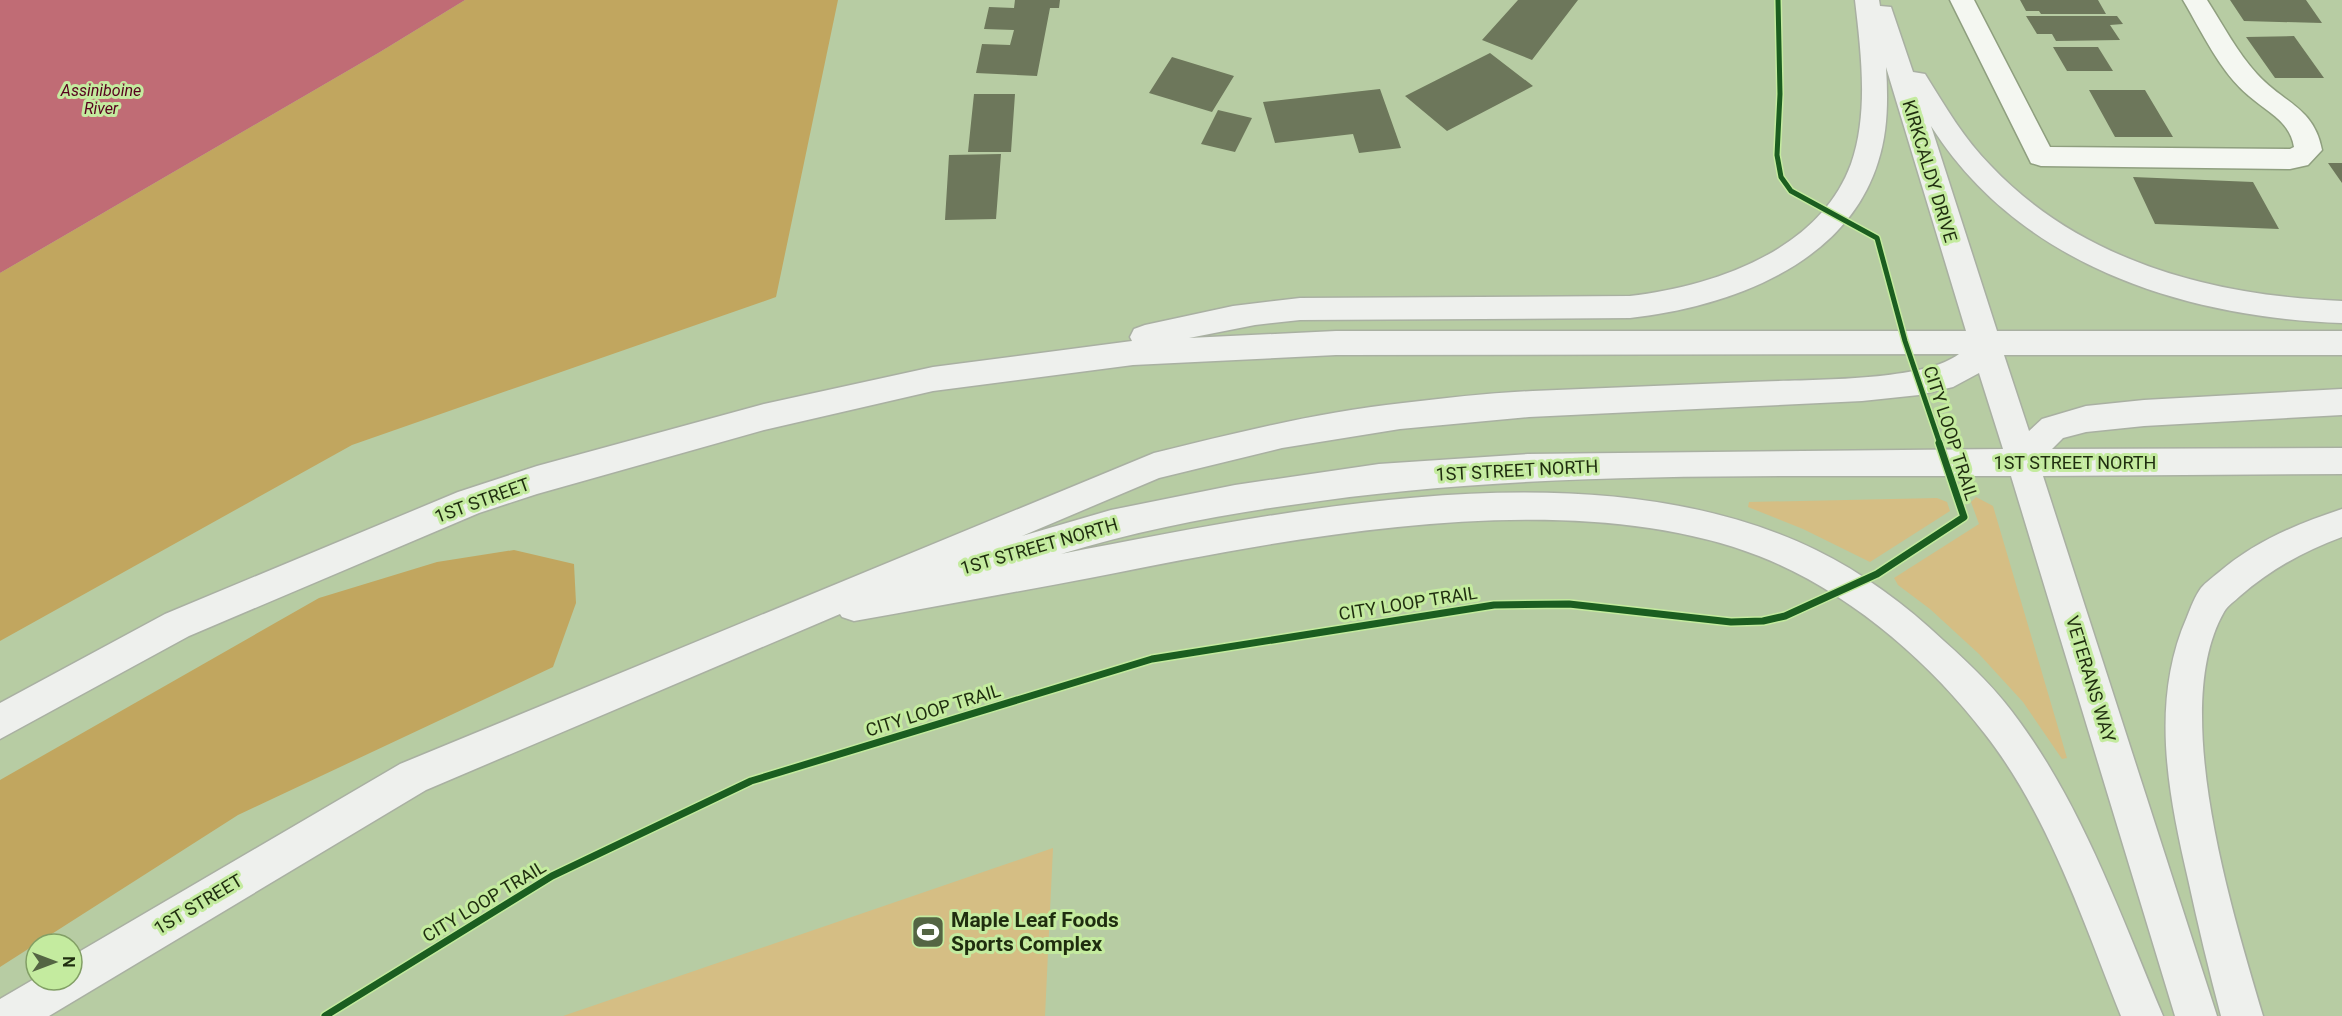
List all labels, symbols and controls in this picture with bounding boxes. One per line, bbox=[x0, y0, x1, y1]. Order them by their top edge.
water label: Assiniboine River bbox=[60, 81, 141, 118]
street label: KIRKCALDY DRIVE bbox=[1898, 97, 1962, 245]
street label: CITY LOOP TRAIL bbox=[1919, 363, 1983, 503]
street label: 1ST STREET NORTH bbox=[1994, 452, 2156, 473]
street label: 1ST STREET NORTH bbox=[1435, 455, 1599, 485]
street label: 1ST STREET bbox=[432, 473, 533, 527]
street label: 1ST STREET NORTH bbox=[958, 513, 1120, 579]
street label: CITY LOOP TRAIL bbox=[1337, 582, 1479, 624]
street label: VETERANS WAY bbox=[2062, 613, 2120, 745]
street label: CITY LOOP TRAIL bbox=[863, 679, 1003, 741]
street label: CITY LOOP TRAIL bbox=[419, 856, 550, 946]
street label: 1ST STREET bbox=[150, 869, 246, 939]
place label: Maple Leaf Foods Sports Complex bbox=[951, 908, 1119, 956]
sports icon: Maple Leaf Foods Sports Complex bbox=[910, 914, 946, 950]
north arrow bbox=[24, 932, 84, 992]
text: N bbox=[59, 956, 78, 968]

